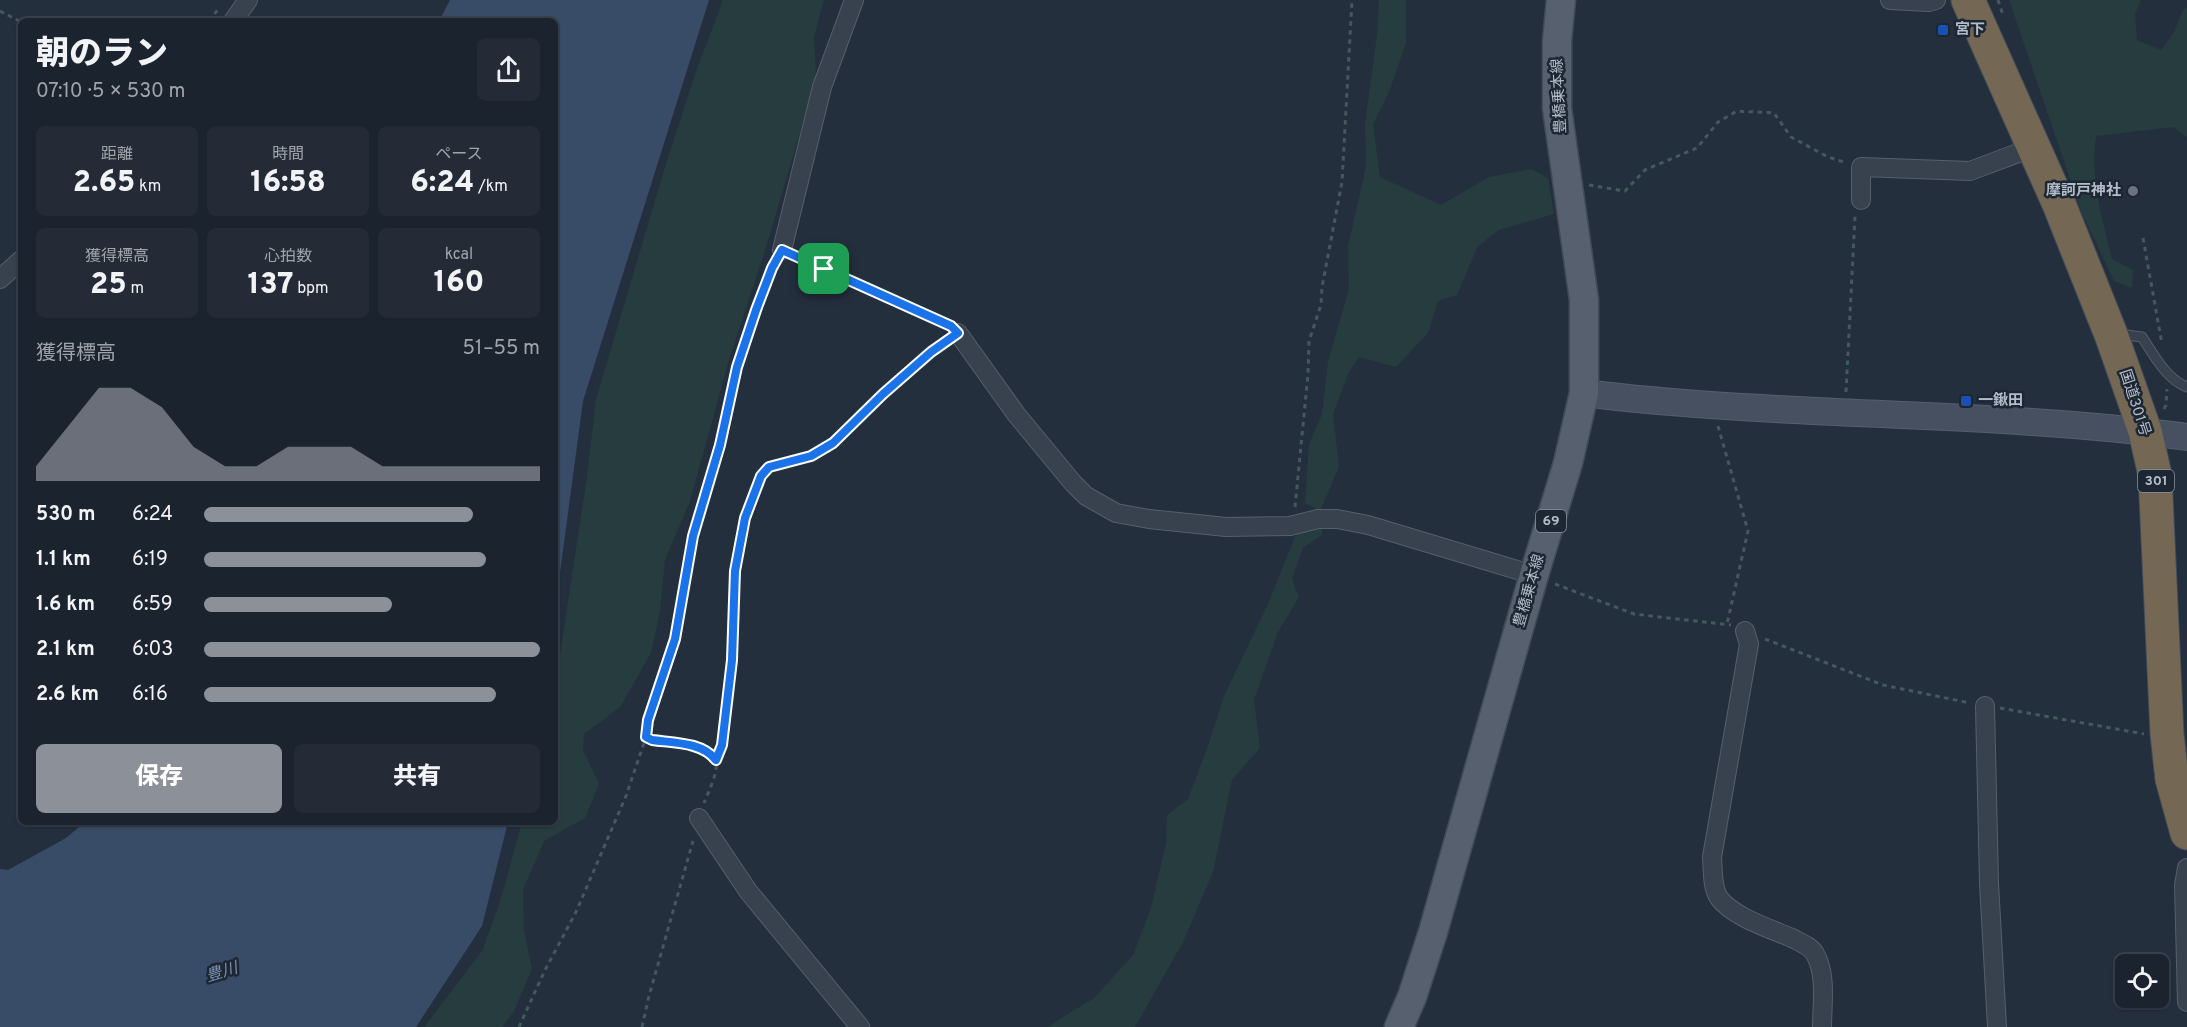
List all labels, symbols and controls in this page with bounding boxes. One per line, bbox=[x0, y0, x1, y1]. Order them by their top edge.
place label: 宮下 bbox=[1955, 21, 1985, 40]
marker: 宮下 bbox=[1936, 23, 1950, 37]
text: 朝のラン bbox=[36, 35, 168, 77]
button: share bbox=[477, 38, 540, 101]
street label: 豊橋乗本線 bbox=[1549, 58, 1571, 134]
text: 07:10 · 5 × 530 m bbox=[36, 79, 186, 105]
text: 距離 bbox=[101, 145, 133, 165]
text: 時間 bbox=[272, 145, 304, 165]
text: ペース bbox=[435, 145, 483, 165]
text: 2.65 bbox=[73, 165, 135, 202]
text: 16:58 bbox=[250, 165, 326, 202]
text: 6:24 bbox=[410, 165, 474, 202]
text: km bbox=[135, 177, 161, 197]
text: /km bbox=[474, 177, 508, 197]
place label: 摩訶戸神社 bbox=[2046, 181, 2121, 201]
marker: 摩訶戸神社 bbox=[2126, 184, 2140, 198]
pin bbox=[798, 243, 849, 294]
text: kcal bbox=[445, 245, 473, 265]
text: 獲得標高 bbox=[85, 247, 149, 267]
text: 心拍数 bbox=[264, 247, 312, 267]
icon: arrive bbox=[807, 252, 840, 285]
text: 160 bbox=[434, 265, 484, 302]
text: 25 bbox=[90, 267, 127, 304]
text: 137 bbox=[247, 267, 293, 304]
text: m bbox=[127, 279, 144, 299]
text: bpm bbox=[293, 279, 329, 299]
text: 51–55 m bbox=[463, 336, 540, 362]
text: 獲得標高 bbox=[36, 341, 116, 367]
street label: 国道301号 bbox=[2114, 367, 2154, 439]
place label: 一鍬田 bbox=[1978, 392, 2023, 411]
marker: 一鍬田 bbox=[1959, 394, 1973, 408]
road number: 301 bbox=[2138, 470, 2174, 492]
text: 530 m bbox=[36, 502, 96, 528]
text: 6:24 bbox=[132, 502, 173, 528]
road number: 69 bbox=[1536, 510, 1566, 532]
text: 1.1 km bbox=[36, 547, 91, 573]
text: 6:19 bbox=[132, 547, 168, 573]
street label: 豊橋乗本線 bbox=[1511, 552, 1549, 630]
text: 1.6 km bbox=[36, 592, 95, 618]
text: 6:59 bbox=[132, 592, 173, 618]
text: 2.1 km bbox=[36, 637, 95, 663]
text: 6:03 bbox=[132, 637, 173, 663]
text: 2.6 km bbox=[36, 682, 99, 708]
text: 6:16 bbox=[132, 682, 168, 708]
button: 保存 bbox=[36, 744, 282, 813]
button: 共有 bbox=[294, 744, 540, 813]
map controls bbox=[2115, 954, 2169, 1008]
button: locate bbox=[2115, 954, 2169, 1008]
water label: 豊川 bbox=[204, 958, 242, 987]

